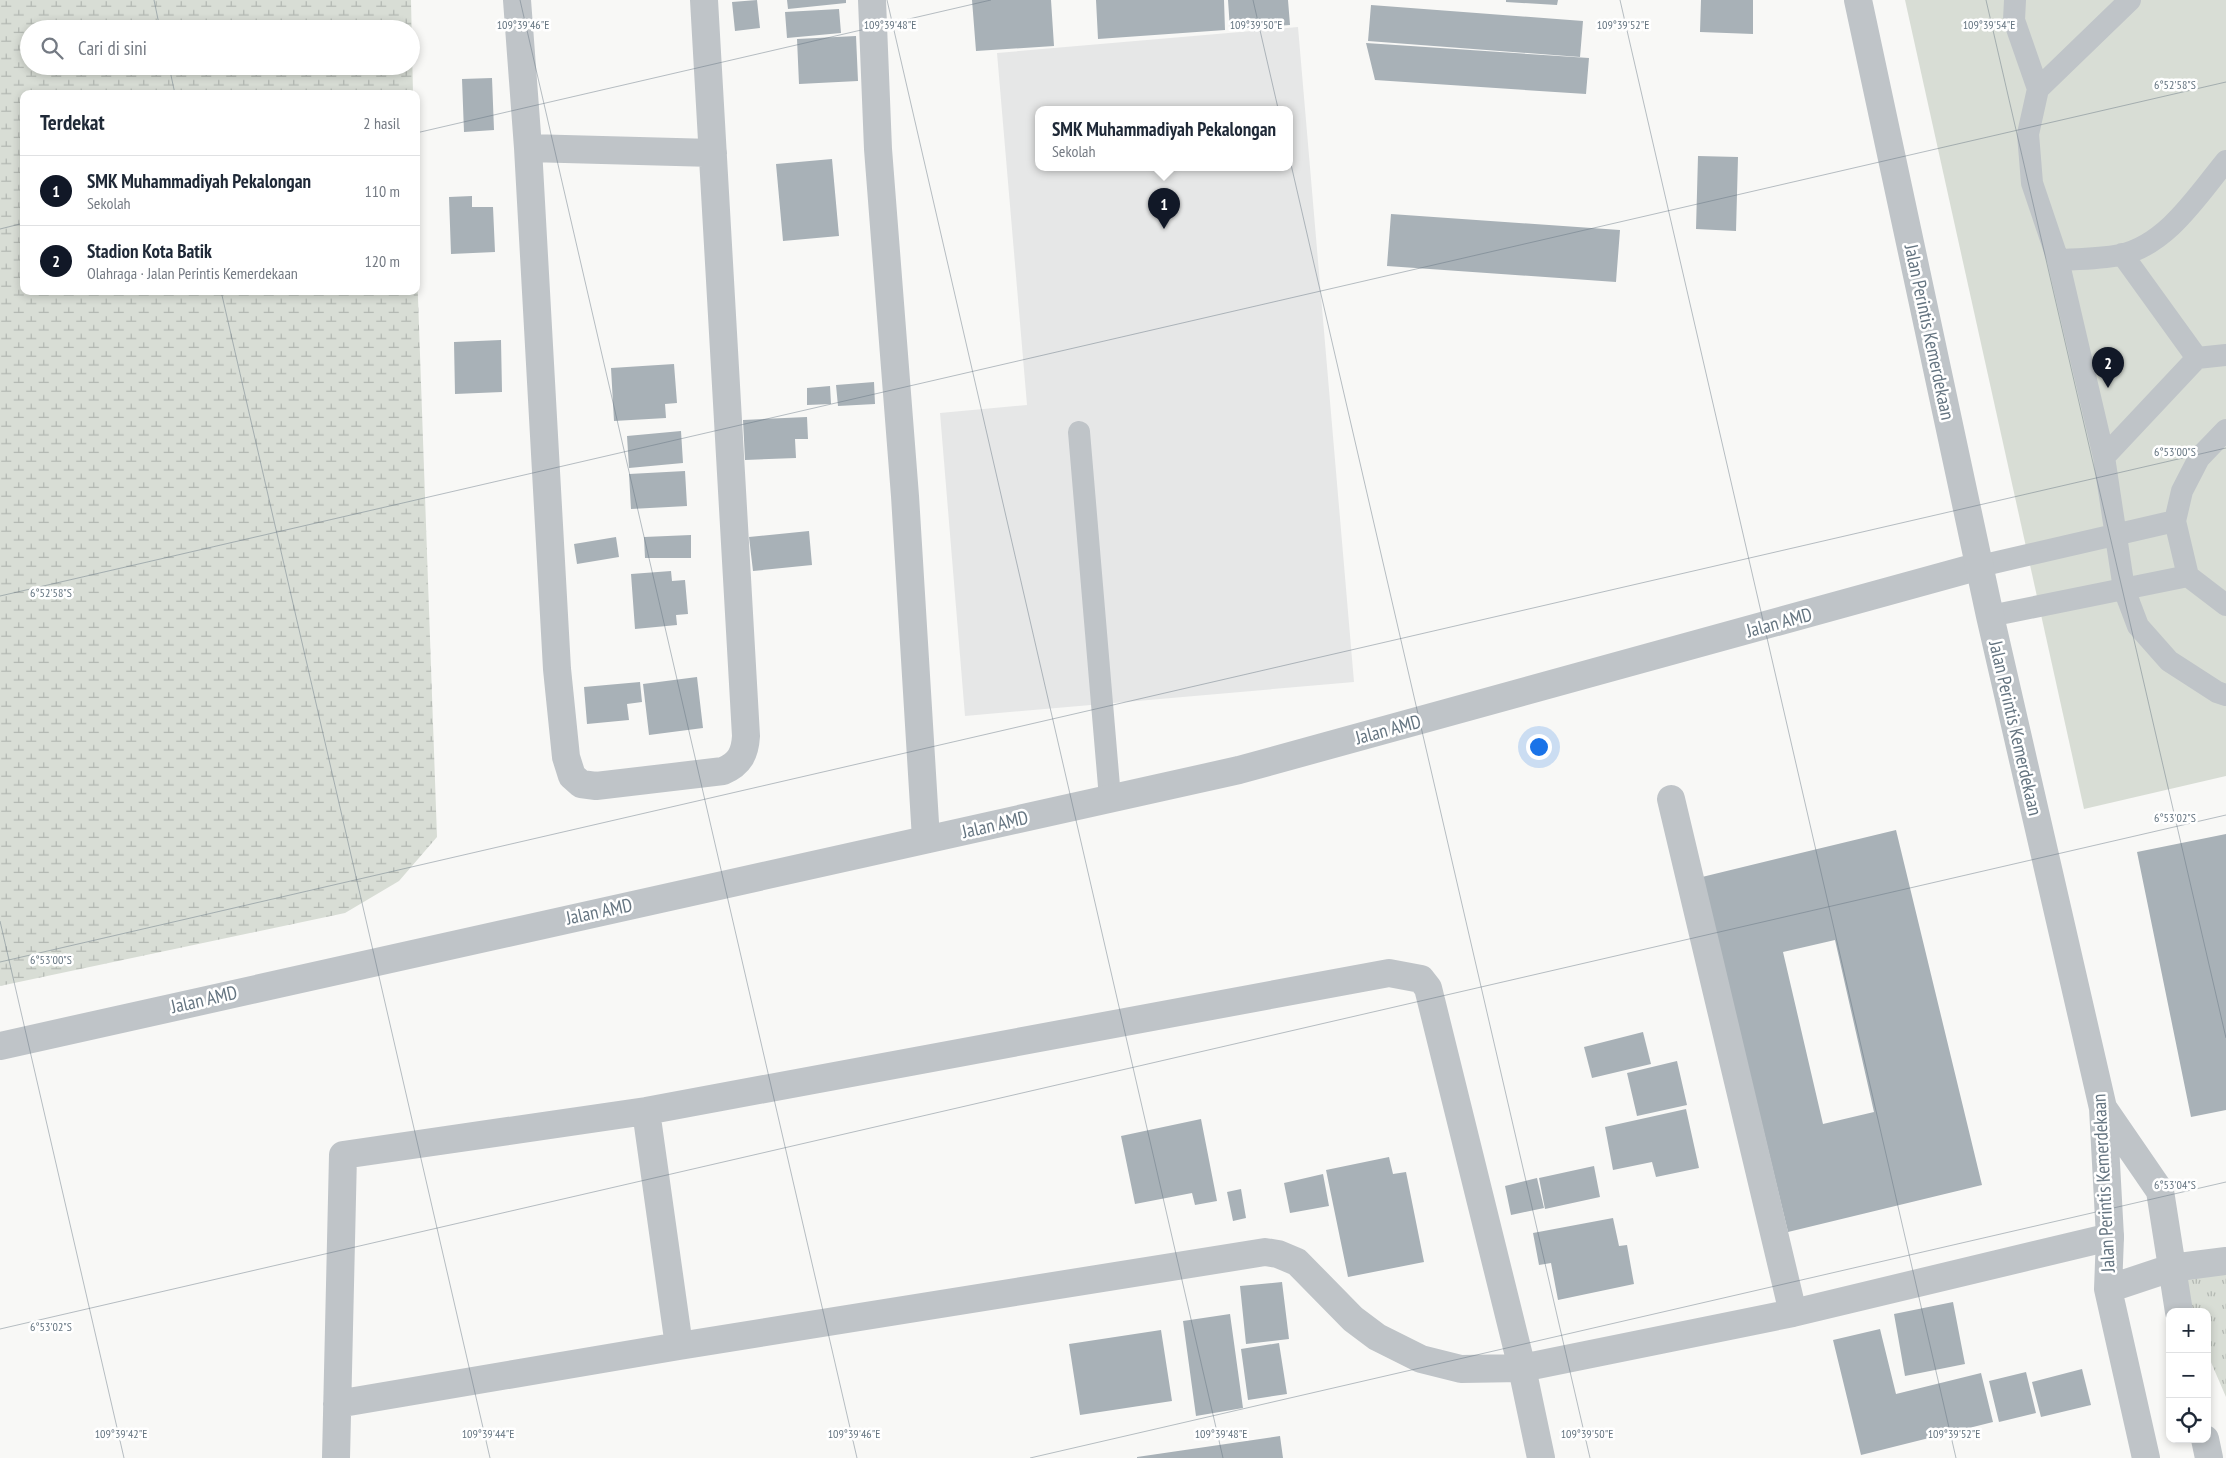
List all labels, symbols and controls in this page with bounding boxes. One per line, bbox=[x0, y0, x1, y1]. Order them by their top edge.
text: 109°39'46"E bbox=[497, 17, 549, 32]
text: 109°39'48"E bbox=[864, 17, 916, 32]
text: 109°39'50"E bbox=[1230, 17, 1282, 32]
text: 109°39'52"E bbox=[1597, 17, 1649, 32]
text: 109°39'54"E bbox=[1963, 17, 2015, 32]
search box bbox=[20, 20, 420, 75]
icon: search bbox=[38, 34, 66, 62]
text: Cari di sini bbox=[78, 36, 147, 60]
text: 6°52'58"S bbox=[2154, 77, 2196, 92]
popup bbox=[1035, 106, 1293, 171]
text: Terdekat bbox=[40, 109, 105, 136]
text: 2 hasil bbox=[363, 113, 400, 133]
text: SMK Muhammadiyah Pekalongan bbox=[1052, 117, 1276, 141]
text: Sekolah bbox=[1052, 141, 1096, 161]
text: SMK Muhammadiyah Pekalongan bbox=[87, 169, 311, 193]
text: 1 bbox=[52, 181, 60, 201]
text: 110 m bbox=[365, 181, 400, 201]
pin: 1 bbox=[1148, 188, 1180, 229]
text: Sekolah bbox=[87, 193, 131, 213]
text: Stadion Kota Batik bbox=[87, 239, 212, 263]
street label: Jalan Perintis Kemerdekaan bbox=[1899, 241, 1960, 422]
text: 2 bbox=[52, 251, 60, 271]
text: 120 m bbox=[365, 251, 400, 271]
text: Olahraga · Jalan Perintis Kemerdekaan bbox=[87, 263, 298, 283]
pin: 2 bbox=[2092, 347, 2124, 388]
text: 6°53'00"S bbox=[2154, 444, 2196, 459]
text: 6°52'58"S bbox=[30, 585, 72, 600]
street label: Jalan AMD bbox=[1743, 602, 1815, 643]
street label: Jalan Perintis Kemerdekaan bbox=[1984, 637, 2048, 818]
street label: Jalan AMD bbox=[1352, 709, 1424, 750]
your location bbox=[1526, 734, 1552, 760]
street label: Jalan AMD bbox=[959, 805, 1030, 843]
text: 6°53'02"S bbox=[2154, 810, 2196, 825]
street label: Jalan AMD bbox=[563, 892, 634, 930]
text: 6°53'00"S bbox=[30, 952, 72, 967]
street label: Jalan AMD bbox=[168, 980, 239, 1018]
street label: Jalan Perintis Kemerdekaan bbox=[2086, 1093, 2120, 1274]
text: 6°53'04"S bbox=[2154, 1177, 2196, 1192]
map controls bbox=[2166, 1308, 2211, 1443]
button: + bbox=[2166, 1308, 2211, 1353]
text: 6°53'02"S bbox=[30, 1319, 72, 1334]
button: − bbox=[2166, 1353, 2211, 1398]
button: locate bbox=[2166, 1398, 2211, 1443]
text: 109°39'42"E bbox=[95, 1426, 147, 1441]
text: 109°39'44"E bbox=[462, 1426, 514, 1441]
text: 109°39'46"E bbox=[828, 1426, 880, 1441]
text: 109°39'48"E bbox=[1195, 1426, 1247, 1441]
text: 109°39'50"E bbox=[1561, 1426, 1613, 1441]
text: 109°39'52"E bbox=[1928, 1426, 1980, 1441]

